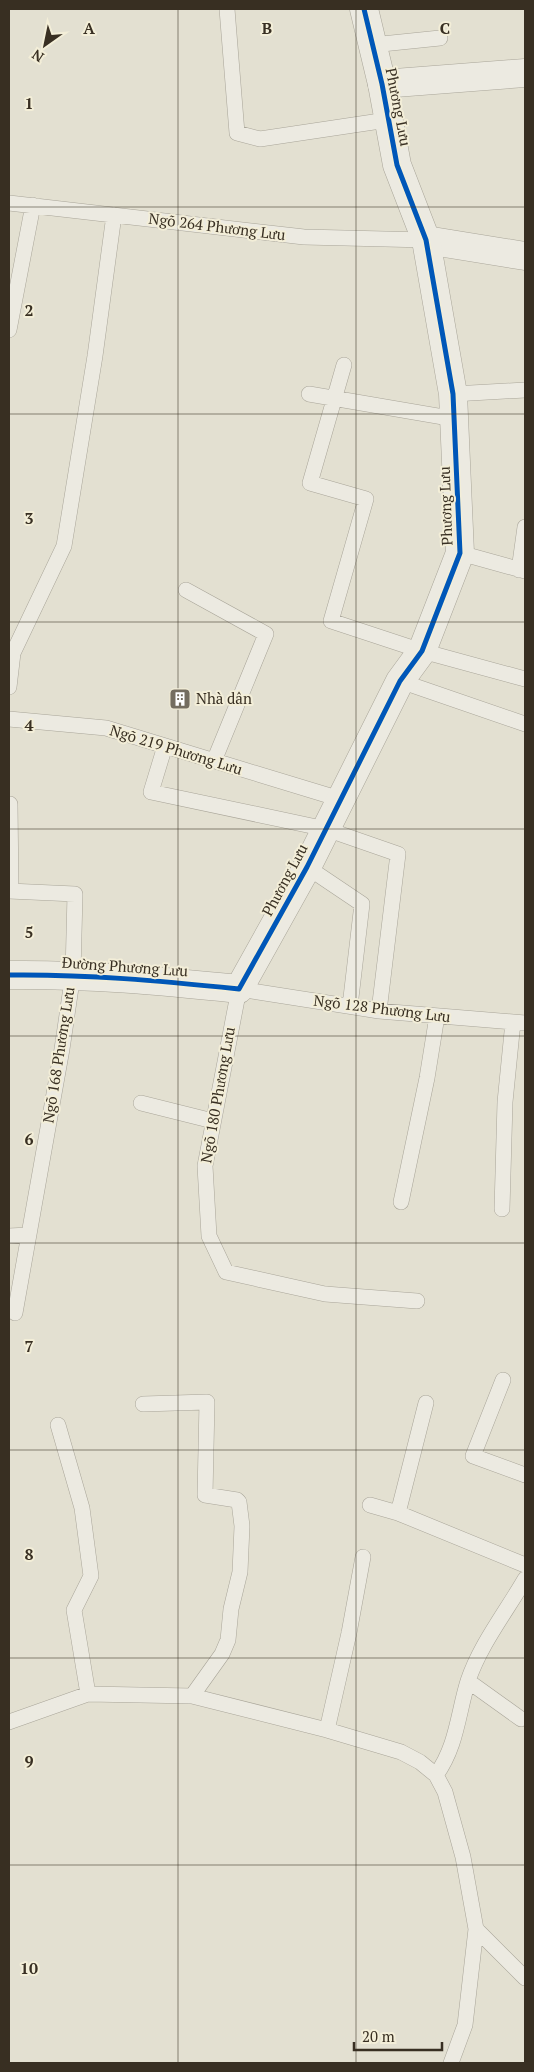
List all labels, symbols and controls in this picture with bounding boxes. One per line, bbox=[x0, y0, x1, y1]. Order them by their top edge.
text: A bbox=[83, 17, 95, 39]
text: B bbox=[262, 17, 272, 39]
text: C bbox=[440, 17, 450, 39]
north arrow bbox=[20, 20, 70, 70]
text: N bbox=[28, 45, 47, 67]
street label: Phương Lưu bbox=[382, 66, 416, 148]
text: 1 bbox=[24, 92, 34, 114]
street label: Ngõ 264 Phương Lưu bbox=[148, 208, 287, 244]
text: 2 bbox=[24, 299, 34, 321]
street label: Phương Lưu bbox=[434, 466, 456, 546]
text: 3 bbox=[24, 507, 34, 529]
building icon: Nhà dân bbox=[168, 687, 192, 711]
place label: Nhà dân bbox=[196, 688, 252, 708]
text: 4 bbox=[24, 714, 34, 736]
street label: Ngõ 219 Phương Lưu bbox=[108, 719, 245, 779]
street label: Phương Lưu bbox=[257, 840, 312, 919]
text: 5 bbox=[24, 921, 34, 943]
street label: Đường Phương Lưu bbox=[61, 952, 189, 980]
street label: Ngõ 168 Phương Lưu bbox=[37, 985, 79, 1124]
street label: Ngõ 128 Phương Lưu bbox=[313, 990, 452, 1026]
street label: Ngõ 180 Phương Lưu bbox=[195, 1025, 239, 1164]
text: 6 bbox=[24, 1128, 34, 1150]
text: 7 bbox=[24, 1335, 34, 1357]
text: 8 bbox=[24, 1543, 34, 1565]
text: 9 bbox=[24, 1750, 34, 1772]
text: 10 bbox=[20, 1957, 38, 1979]
scale bar bbox=[354, 2020, 442, 2052]
text: 20 m bbox=[362, 2026, 395, 2046]

